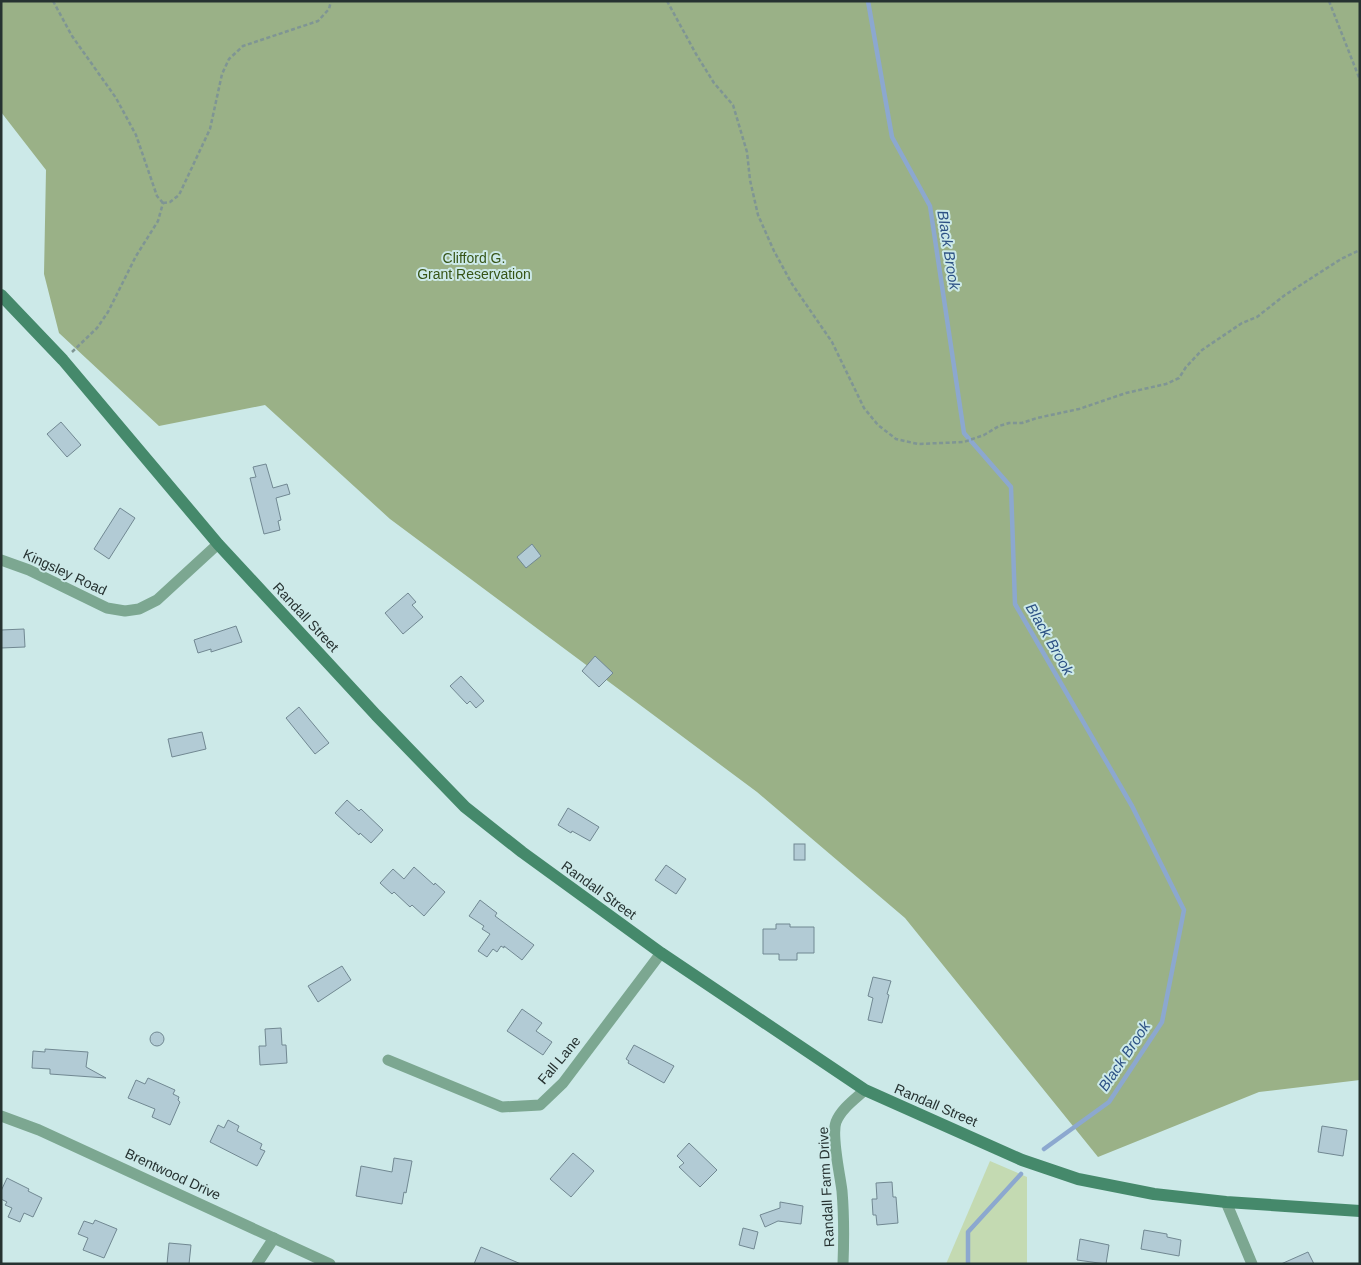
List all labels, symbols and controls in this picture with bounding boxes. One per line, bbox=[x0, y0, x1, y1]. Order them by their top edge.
water label: Black Brook bbox=[934, 209, 964, 292]
park label: Clifford G. Grant Reservation bbox=[417, 250, 531, 282]
street label: Kingsley Road bbox=[21, 546, 109, 598]
street label: Randall Street bbox=[270, 579, 342, 655]
water label: Black Brook bbox=[1023, 600, 1078, 679]
street label: Randall Street bbox=[558, 857, 640, 923]
water label: Black Brook bbox=[1095, 1017, 1154, 1094]
street label: Fall Lane bbox=[534, 1033, 584, 1087]
street label: Randall Street bbox=[892, 1080, 980, 1130]
street label: Randall Farm Drive bbox=[815, 1126, 837, 1248]
street label: Brentwood Drive bbox=[123, 1145, 223, 1203]

